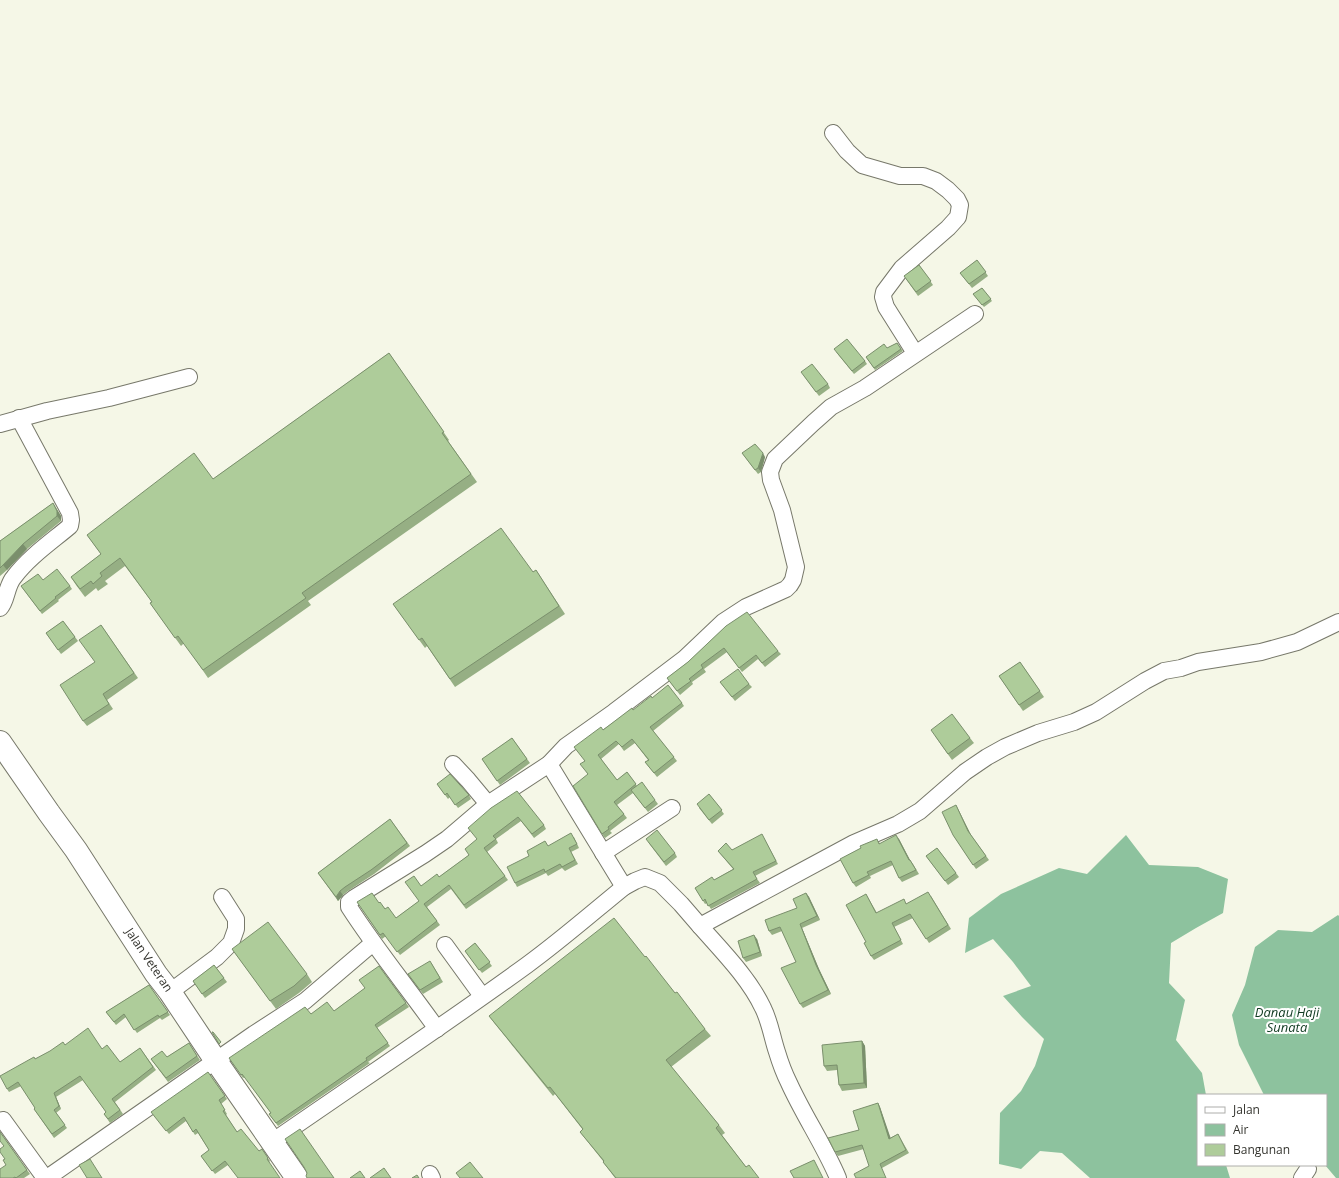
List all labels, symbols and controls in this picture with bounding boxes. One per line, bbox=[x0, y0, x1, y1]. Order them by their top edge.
street label: Jalan Veteran bbox=[121, 924, 177, 995]
water label: Danau Haji Sunata bbox=[1255, 1003, 1320, 1036]
legend bbox=[1197, 1094, 1327, 1166]
text: Jalan bbox=[1232, 1101, 1260, 1118]
text: Air bbox=[1233, 1121, 1249, 1138]
text: Bangunan bbox=[1233, 1141, 1290, 1158]

